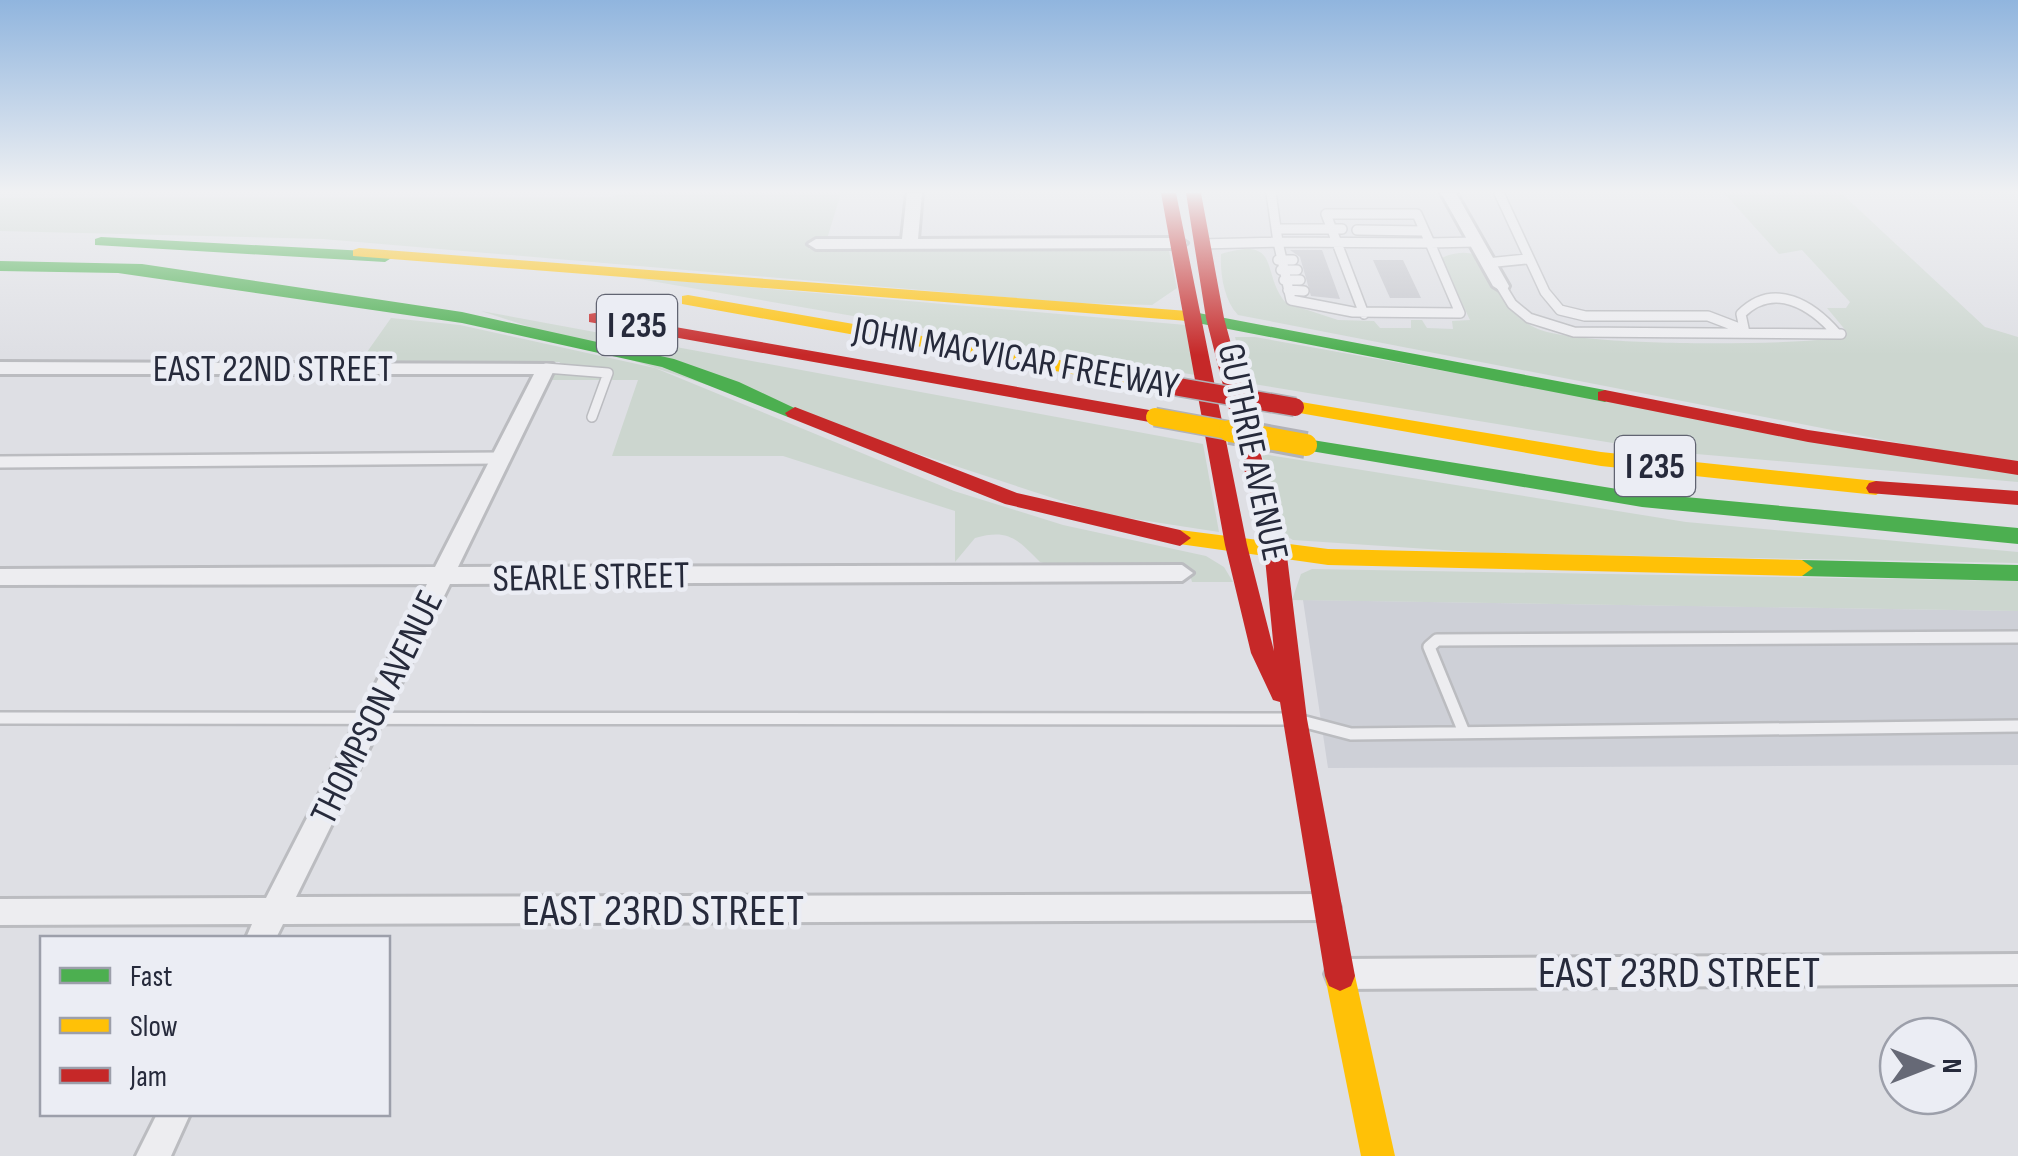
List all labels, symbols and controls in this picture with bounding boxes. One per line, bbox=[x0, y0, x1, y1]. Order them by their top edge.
road number: I 235 bbox=[597, 295, 677, 355]
street label: JOHN MACVICAR FREEWAY bbox=[849, 308, 1182, 409]
street label: GUTHRIE AVENUE bbox=[1208, 339, 1298, 565]
street label: EAST 22ND STREET bbox=[153, 347, 393, 392]
road number: I 235 bbox=[1615, 436, 1695, 496]
street label: SEARLE STREET bbox=[492, 553, 690, 602]
street label: THOMPSON AVENUE bbox=[301, 584, 453, 832]
street label: EAST 23RD STREET bbox=[522, 884, 804, 939]
legend bbox=[40, 936, 390, 1116]
street label: EAST 23RD STREET bbox=[1538, 946, 1820, 1001]
text: Fast bbox=[130, 959, 172, 995]
text: Slow bbox=[130, 1009, 178, 1045]
north arrow bbox=[1878, 1016, 1978, 1116]
text: Jam bbox=[129, 1059, 167, 1095]
text: N bbox=[1935, 1059, 1968, 1073]

